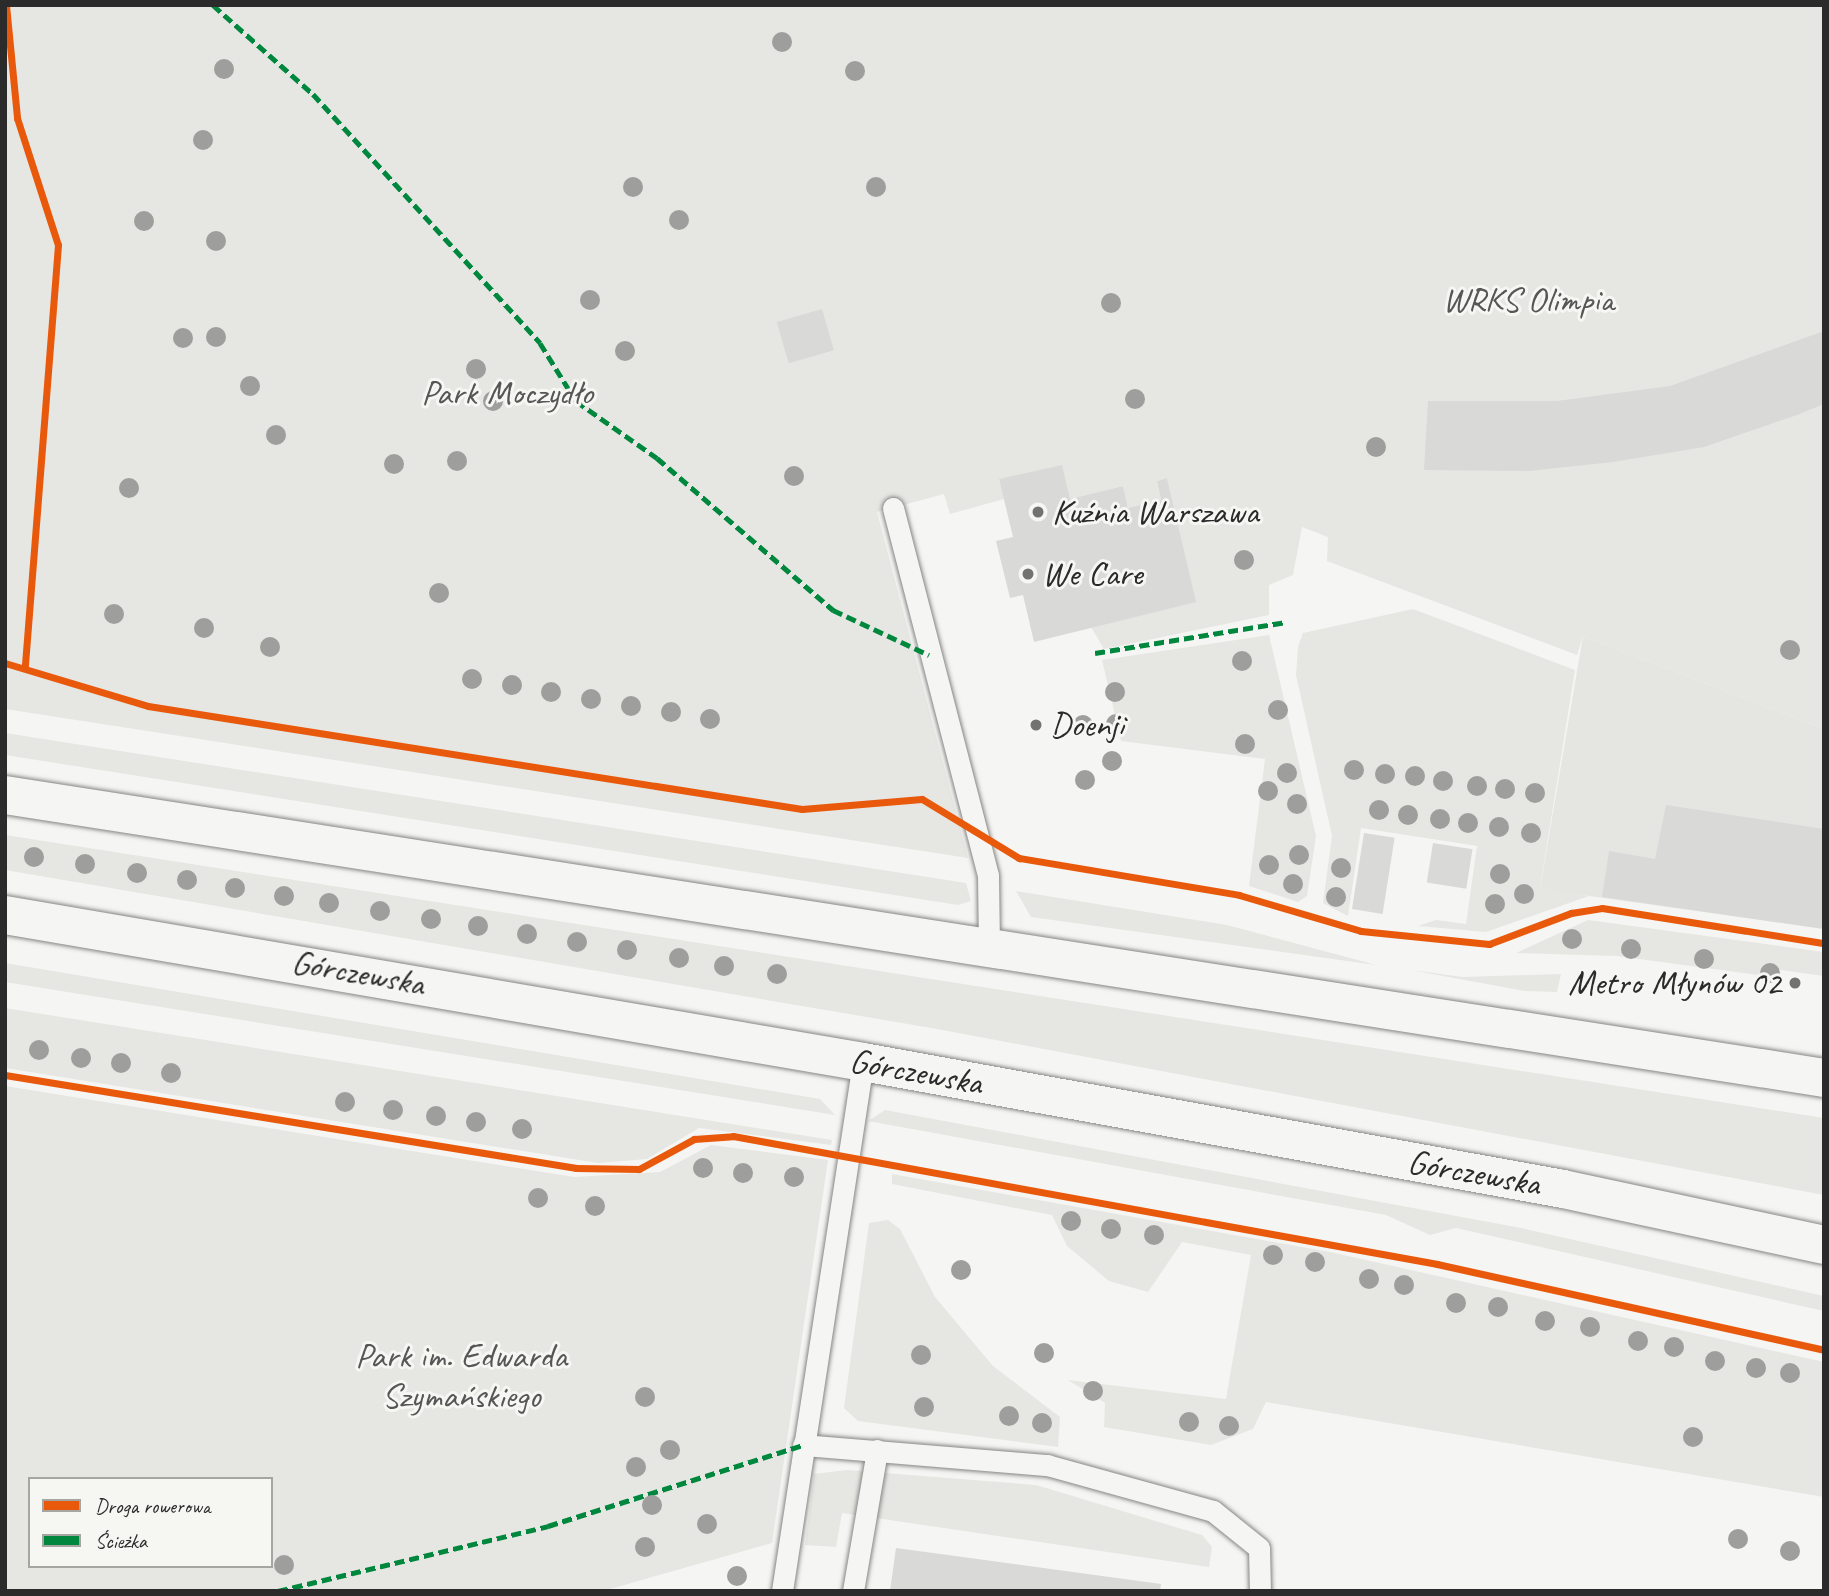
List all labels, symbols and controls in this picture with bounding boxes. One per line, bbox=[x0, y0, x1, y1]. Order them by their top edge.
park label: WRKS Olimpia bbox=[1442, 279, 1614, 321]
park label: Park Moczydło bbox=[422, 372, 592, 414]
place label: Kuźnia Warszawa bbox=[1052, 491, 1259, 533]
marker: Kuźnia Warszawa bbox=[1030, 504, 1046, 520]
place label: We Care bbox=[1042, 553, 1143, 595]
marker: We Care bbox=[1020, 566, 1036, 582]
place label: Doenji bbox=[1050, 704, 1124, 746]
marker: Doenji bbox=[1028, 717, 1044, 733]
street label: Górczewska bbox=[289, 941, 427, 1005]
place label: Metro Młynów 02 bbox=[1568, 962, 1781, 1004]
marker: Metro Młynów 02 bbox=[1787, 975, 1803, 991]
street label: Górczewska bbox=[847, 1040, 985, 1104]
street label: Górczewska bbox=[1405, 1141, 1543, 1205]
park label: Park im. Edwarda Szymańskiego bbox=[355, 1335, 567, 1417]
legend bbox=[28, 1477, 273, 1568]
text: Droga rowerowa bbox=[95, 1493, 210, 1519]
text: Ścieżka bbox=[95, 1528, 147, 1554]

